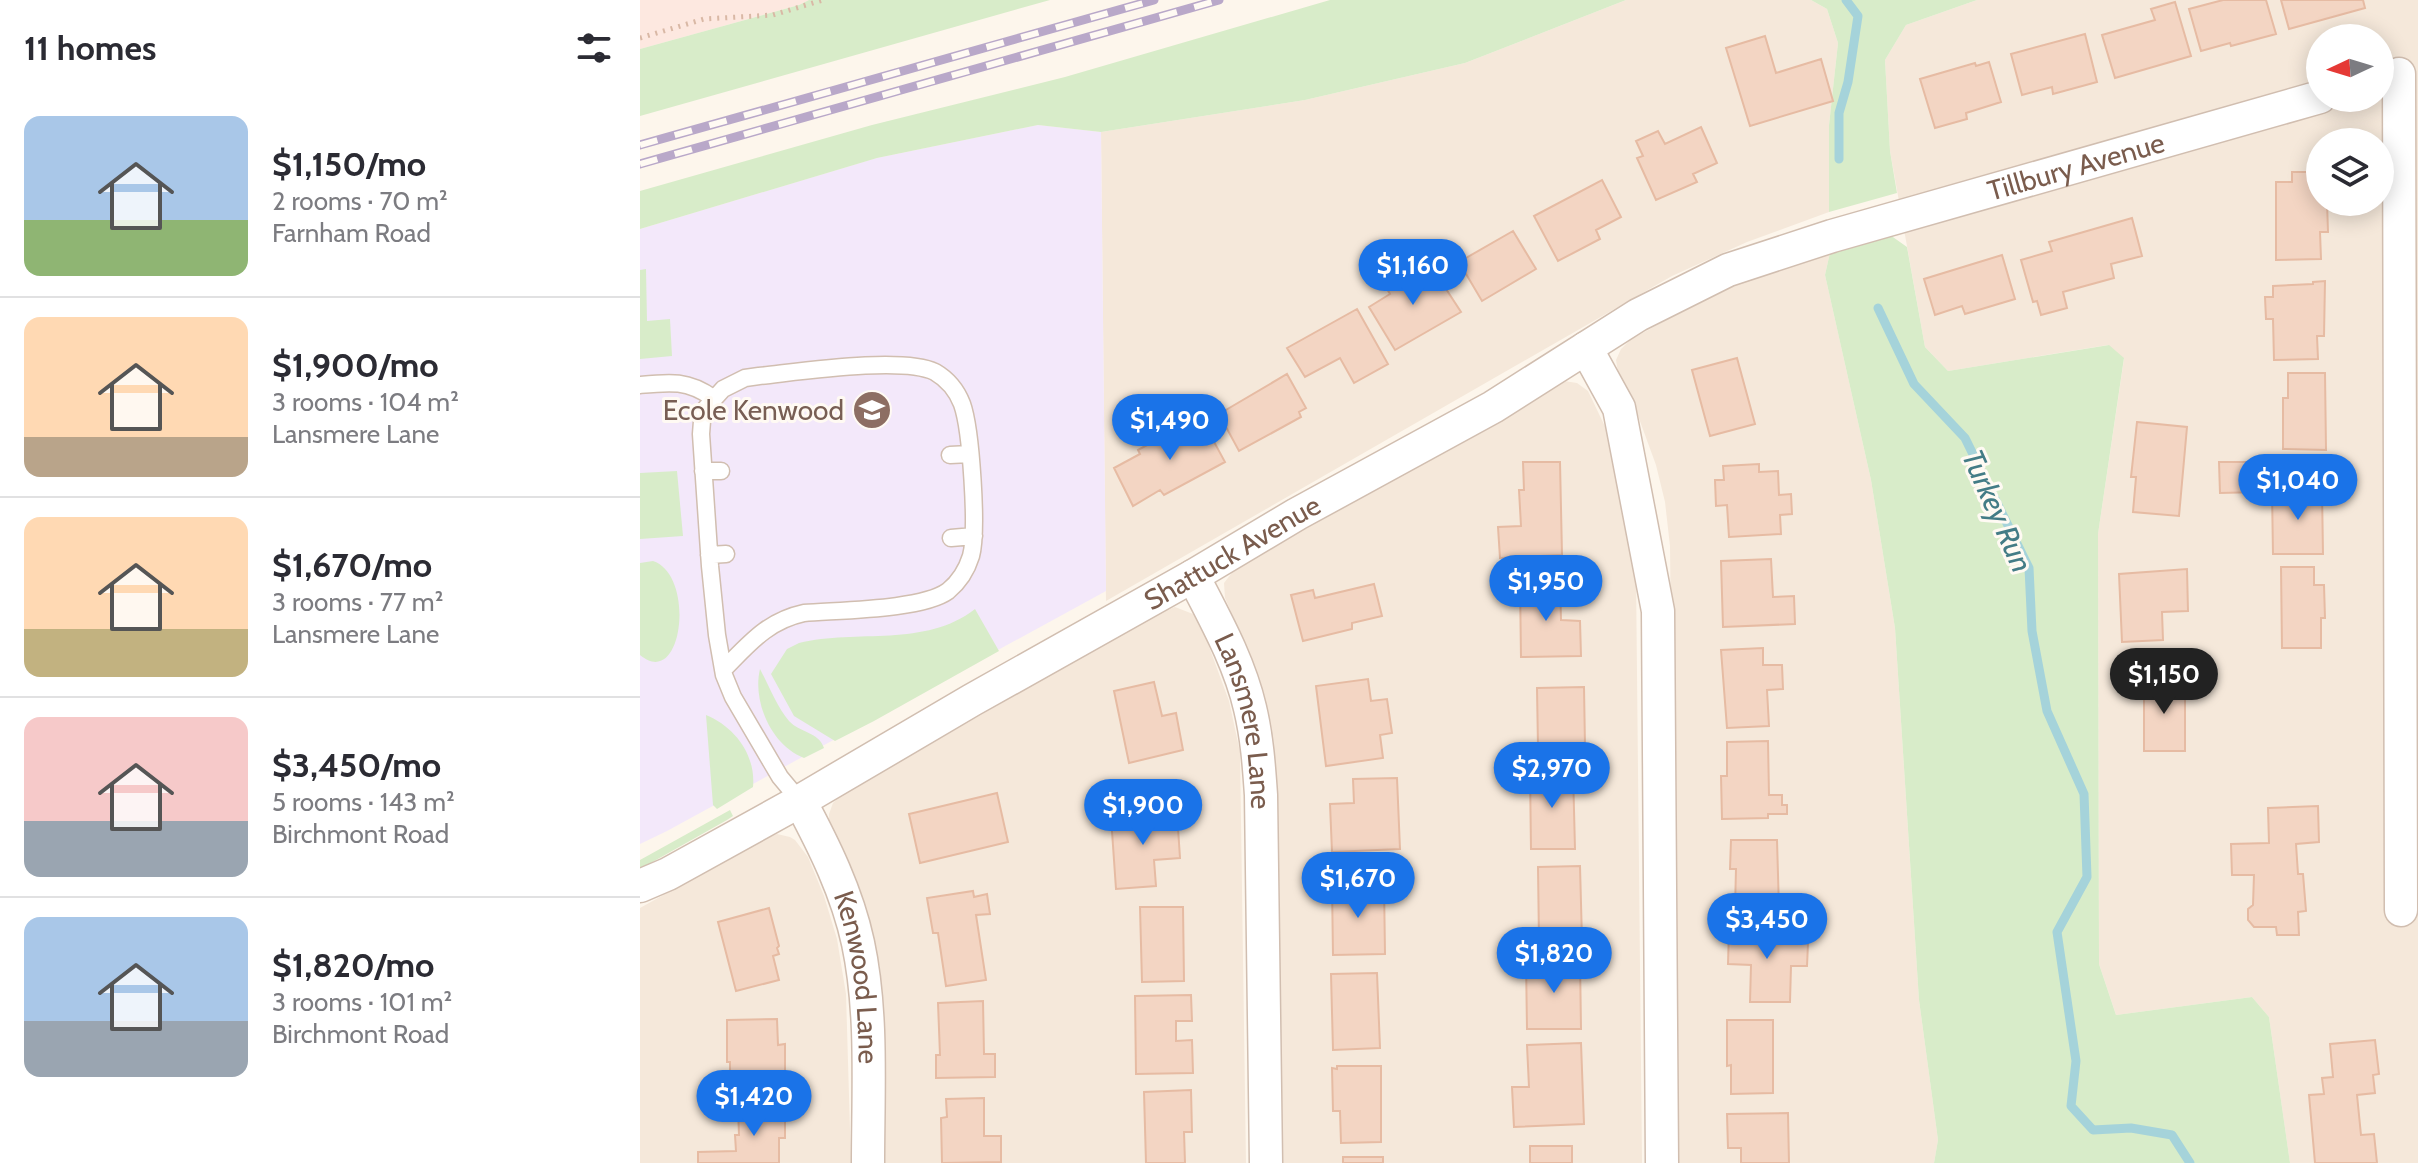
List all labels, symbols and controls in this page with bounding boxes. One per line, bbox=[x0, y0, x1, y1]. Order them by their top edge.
north arrow bbox=[2306, 24, 2394, 112]
map controls bbox=[2306, 24, 2394, 216]
icon: filters bbox=[572, 26, 616, 70]
text: 11 homes bbox=[24, 27, 156, 69]
street label: Tillbury Avenue bbox=[1984, 125, 2168, 208]
button: layers bbox=[2306, 128, 2394, 216]
text: $1,150/mo bbox=[272, 143, 426, 185]
icon: home bbox=[88, 148, 184, 244]
text: 2 rooms · 70 m² bbox=[272, 185, 448, 217]
text: Farnham Road bbox=[272, 217, 431, 249]
pin: $1,160 bbox=[1348, 239, 1478, 307]
text: $1,160 bbox=[1377, 249, 1449, 281]
text: $1,900/mo bbox=[272, 344, 439, 386]
icon: home bbox=[88, 349, 184, 445]
text: 3 rooms · 104 m² bbox=[272, 386, 459, 418]
school or university icon: Ecole Kenwood bbox=[851, 389, 893, 431]
place label: Ecole Kenwood bbox=[663, 393, 844, 427]
pin: $1,490 bbox=[1105, 394, 1235, 462]
text: $1,490 bbox=[1130, 404, 1210, 436]
text: Lansmere Lane bbox=[272, 418, 439, 450]
water label: Turkey Run bbox=[1954, 444, 2041, 578]
pin: $1,040 bbox=[2233, 454, 2363, 522]
text: $1,040 bbox=[2256, 464, 2340, 496]
street label: Shattuck Avenue bbox=[1138, 488, 1326, 617]
text: $1,670/mo bbox=[272, 544, 432, 586]
icon: home bbox=[88, 549, 184, 645]
pin: $1,950 bbox=[1481, 555, 1611, 623]
text: $1,950 bbox=[1507, 565, 1585, 597]
text: 3 rooms · 77 m² bbox=[272, 586, 443, 618]
text: Lansmere Lane bbox=[272, 618, 439, 650]
street label: Lansmere Lane bbox=[1208, 628, 1278, 809]
pin: $1,150 bbox=[2099, 648, 2229, 716]
text: $1,150 bbox=[2128, 658, 2200, 690]
pin: $2,970 bbox=[1487, 742, 1617, 810]
text: $3,450/mo bbox=[272, 744, 441, 786]
icon: home bbox=[88, 749, 184, 845]
text: $2,970 bbox=[1512, 752, 1592, 784]
pin: $1,900 bbox=[1078, 779, 1208, 847]
text: 5 rooms · 143 m² bbox=[272, 786, 455, 818]
text: $1,900 bbox=[1102, 789, 1184, 821]
text: Birchmont Road bbox=[272, 818, 449, 850]
pin: $1,670 bbox=[1293, 852, 1423, 920]
text: $1,670 bbox=[1320, 862, 1396, 894]
street label: Kenwood Lane bbox=[827, 886, 886, 1064]
pin: $3,450 bbox=[1702, 893, 1832, 961]
text: $3,450 bbox=[1725, 903, 1809, 935]
pin: $1,820 bbox=[1489, 927, 1619, 995]
text: $1,820 bbox=[1515, 937, 1593, 969]
text: $1,820/mo bbox=[272, 944, 435, 986]
icon: home bbox=[88, 949, 184, 1045]
text: 3 rooms · 101 m² bbox=[272, 986, 452, 1018]
text: Birchmont Road bbox=[272, 1018, 449, 1050]
pin: $1,420 bbox=[689, 1070, 819, 1138]
text: $1,420 bbox=[715, 1080, 793, 1112]

